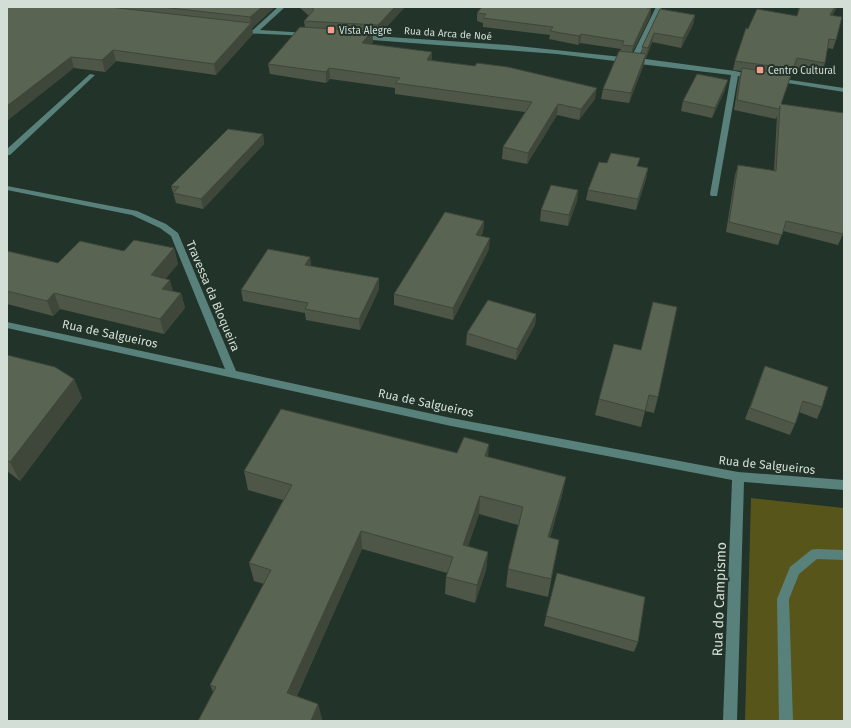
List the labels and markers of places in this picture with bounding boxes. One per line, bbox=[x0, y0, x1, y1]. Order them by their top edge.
marker: Vista Alegre bbox=[326, 25, 336, 35]
place label: Vista Alegre bbox=[339, 25, 392, 37]
marker: Centro Cultural bbox=[755, 65, 765, 75]
place label: Centro Cultural bbox=[768, 65, 836, 77]

